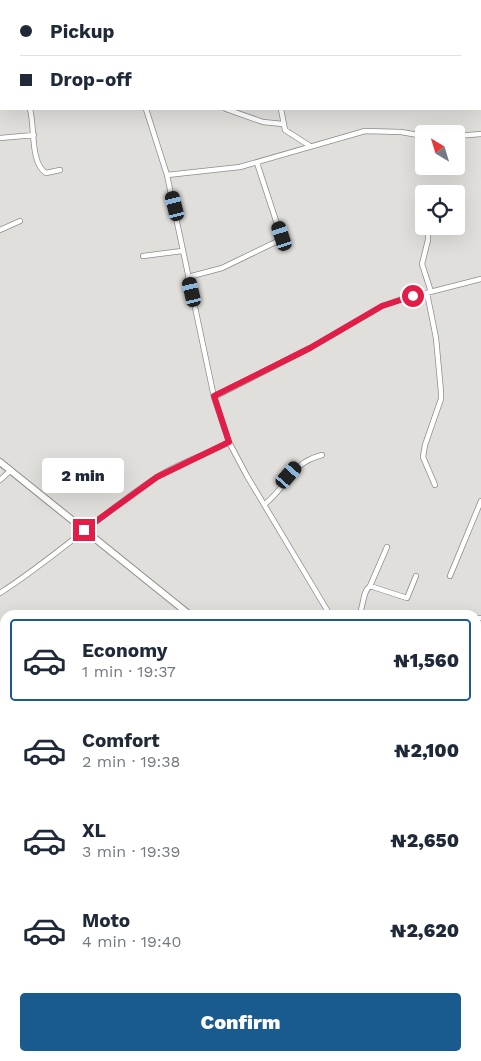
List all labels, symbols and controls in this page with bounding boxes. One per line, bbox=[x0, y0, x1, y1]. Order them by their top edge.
text: Pickup bbox=[50, 20, 114, 43]
text: Drop-off bbox=[50, 68, 132, 91]
north arrow bbox=[415, 125, 465, 175]
map controls bbox=[415, 125, 465, 235]
button: locate bbox=[415, 185, 465, 235]
car bbox=[164, 190, 185, 222]
car bbox=[270, 219, 293, 253]
car bbox=[181, 276, 202, 308]
route start bbox=[402, 285, 424, 307]
callout: 2 min bbox=[43, 458, 125, 492]
car bbox=[273, 459, 304, 491]
text: 2 min bbox=[61, 466, 105, 485]
route end bbox=[73, 519, 95, 541]
icon: car bbox=[22, 638, 67, 683]
text: Economy bbox=[82, 639, 167, 662]
text: ₦1,560 bbox=[393, 649, 459, 672]
text: 1 min · 19:37 bbox=[82, 662, 176, 681]
icon: car bbox=[22, 728, 67, 773]
text: Comfort bbox=[82, 729, 160, 752]
text: ₦2,100 bbox=[394, 739, 459, 762]
text: 2 min · 19:38 bbox=[82, 752, 180, 771]
icon: car bbox=[22, 818, 67, 863]
text: XL bbox=[82, 819, 106, 842]
text: ₦2,650 bbox=[391, 829, 459, 852]
text: 3 min · 19:39 bbox=[82, 842, 180, 861]
icon: car bbox=[22, 908, 67, 953]
text: Moto bbox=[82, 909, 130, 932]
text: ₦2,620 bbox=[390, 919, 459, 942]
text: 4 min · 19:40 bbox=[82, 932, 181, 951]
button: Confirm bbox=[20, 993, 461, 1051]

